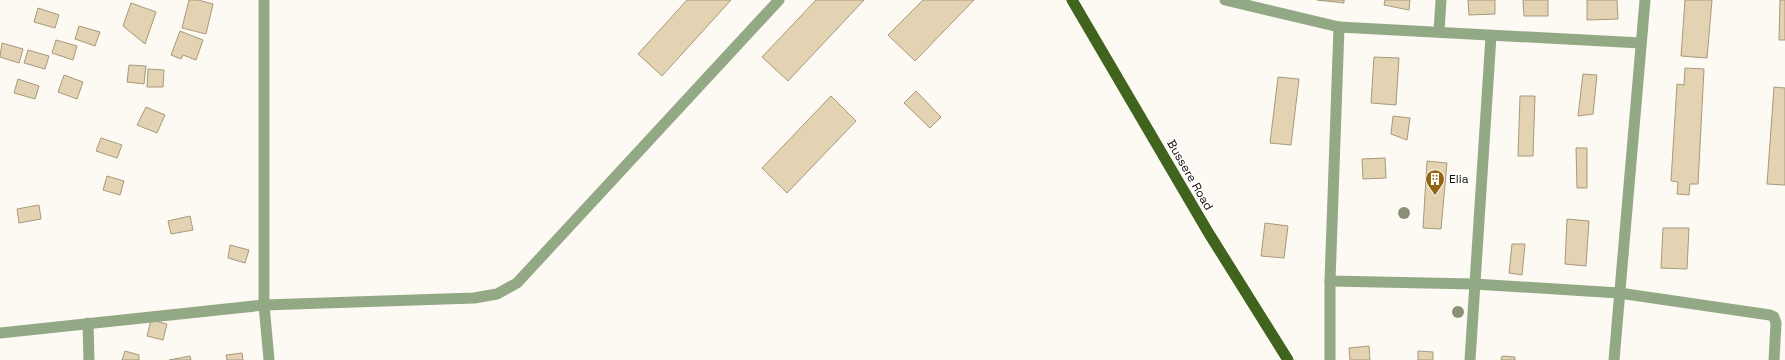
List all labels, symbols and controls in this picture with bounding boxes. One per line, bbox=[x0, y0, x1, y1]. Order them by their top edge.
street label: Bussere Road bbox=[1163, 137, 1217, 213]
building icon: Elia bbox=[1424, 168, 1446, 196]
place label: Elia bbox=[1449, 171, 1469, 187]

